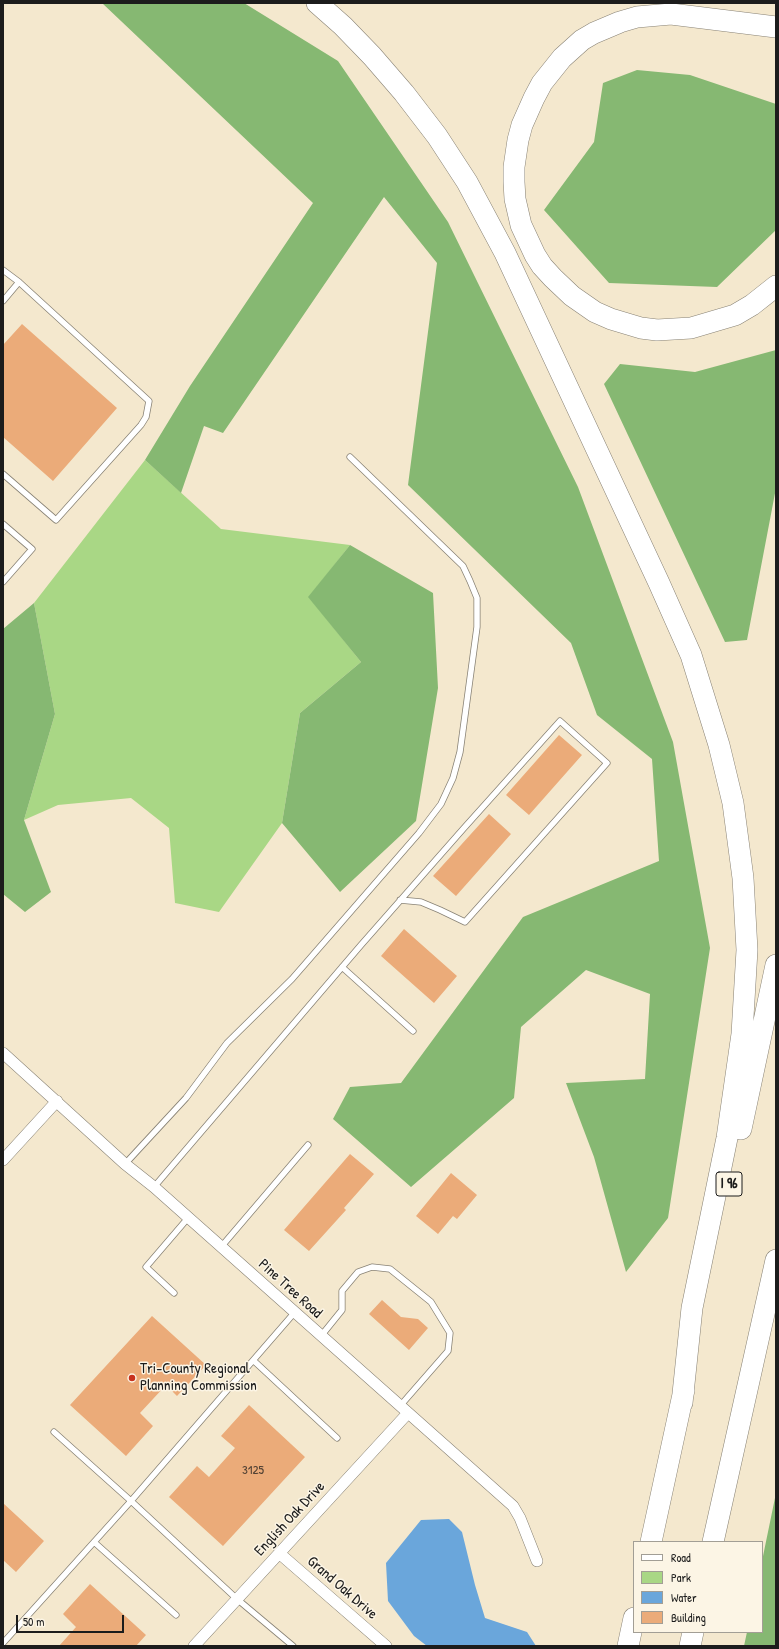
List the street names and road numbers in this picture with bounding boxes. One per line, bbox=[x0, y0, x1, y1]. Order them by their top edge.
road number: I 96 bbox=[716, 1172, 742, 1196]
street label: Pine Tree Road bbox=[254, 1256, 326, 1322]
street label: English Oak Drive bbox=[251, 1478, 329, 1560]
street label: Grand Oak Drive bbox=[303, 1553, 381, 1623]

